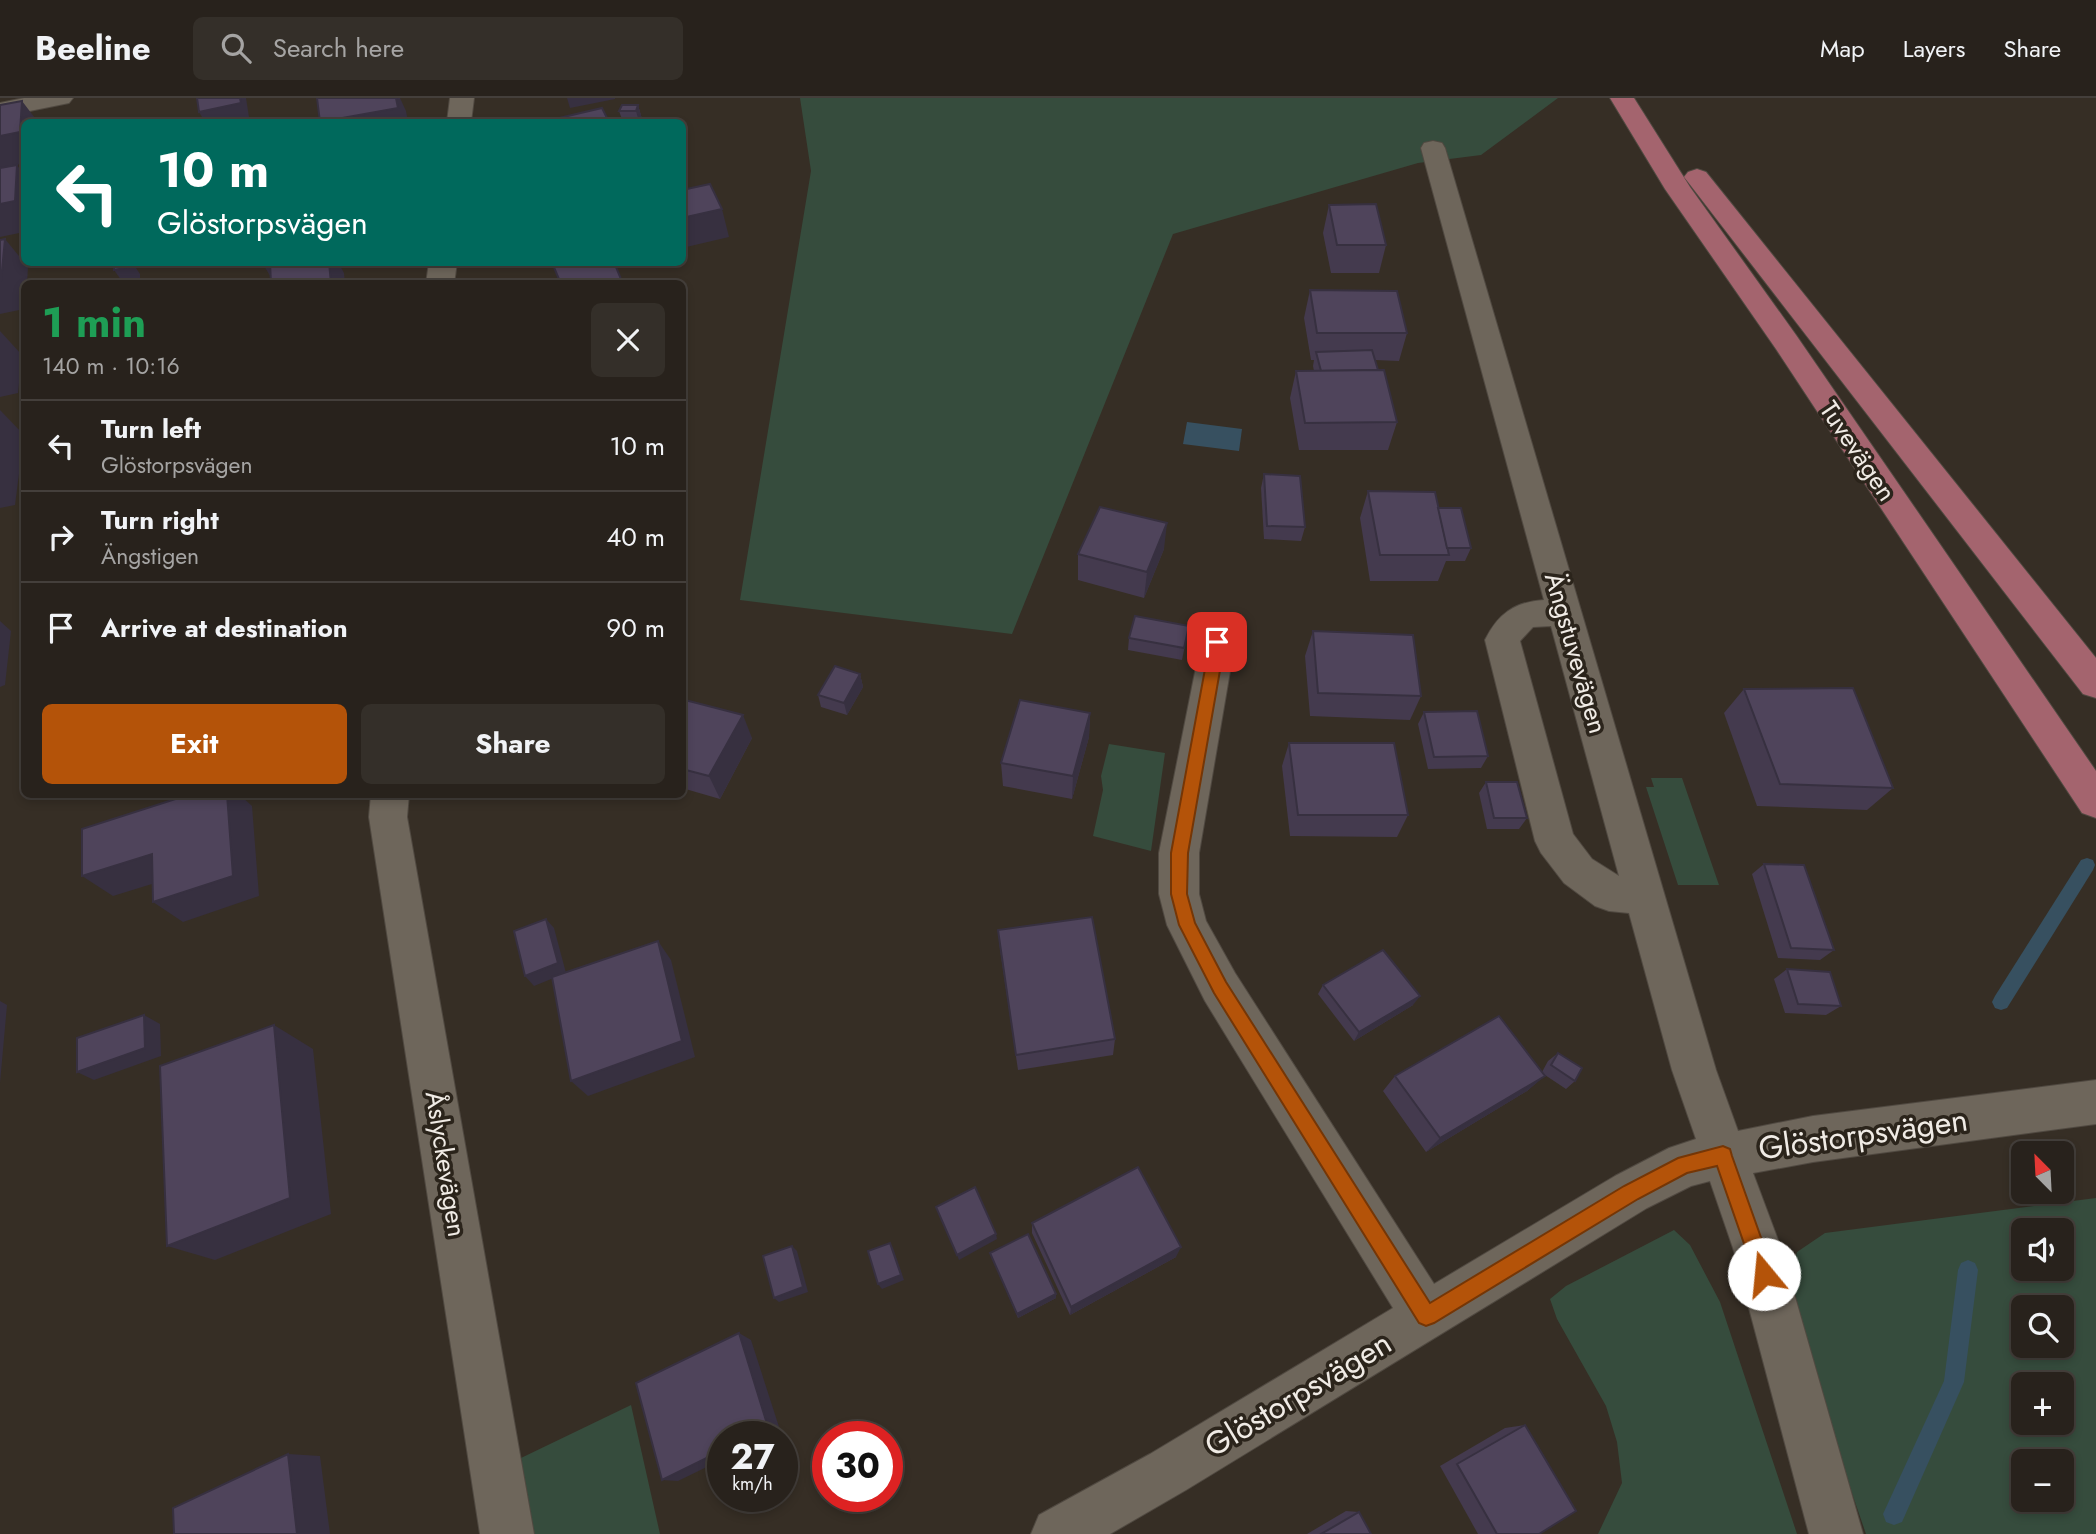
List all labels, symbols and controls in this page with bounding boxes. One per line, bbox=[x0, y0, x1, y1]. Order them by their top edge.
search box bbox=[193, 17, 683, 80]
text: Beeline bbox=[35, 25, 151, 72]
icon: search bbox=[217, 29, 255, 67]
text: Search here bbox=[273, 29, 404, 67]
text: Map bbox=[1820, 31, 1865, 66]
text: Layers bbox=[1903, 31, 1965, 66]
text: Share bbox=[2003, 31, 2061, 66]
text: 10 m bbox=[157, 135, 269, 205]
icon: left bbox=[42, 147, 133, 238]
text: Glöstorpsvägen bbox=[157, 200, 368, 246]
text: 1 min bbox=[42, 292, 146, 353]
button: close bbox=[591, 303, 665, 377]
text: 140 m · 10:16 bbox=[42, 349, 180, 383]
street label: Tuvevägen bbox=[1810, 393, 1906, 509]
text: Turn left bbox=[101, 410, 201, 448]
icon: left bbox=[42, 427, 80, 465]
text: 10 m bbox=[610, 427, 665, 465]
text: Glöstorpsvägen bbox=[101, 448, 252, 482]
text: Turn right bbox=[101, 501, 219, 539]
icon: right bbox=[42, 518, 80, 556]
text: 40 m bbox=[606, 518, 665, 556]
text: Ängstigen bbox=[101, 539, 199, 573]
street label: Ängstuvevägen bbox=[1535, 568, 1617, 738]
icon: arrive bbox=[42, 609, 80, 647]
text: Arrive at destination bbox=[101, 609, 348, 647]
text: 90 m bbox=[606, 609, 665, 647]
pin bbox=[1187, 612, 1247, 672]
icon: arrive bbox=[1198, 623, 1236, 661]
button: Exit bbox=[42, 704, 347, 784]
button: Share bbox=[361, 704, 665, 784]
street label: Åslyckevägen bbox=[416, 1088, 476, 1240]
street label: Glöstorpsvägen bbox=[1755, 1097, 1971, 1171]
north arrow bbox=[2011, 1141, 2074, 1204]
map controls bbox=[2011, 1141, 2074, 1512]
button: sound bbox=[2011, 1218, 2074, 1281]
position arrow bbox=[1727, 1237, 1801, 1311]
button: search bbox=[2011, 1295, 2074, 1358]
street label: Glöstorpsvägen bbox=[1196, 1320, 1400, 1468]
button: + bbox=[2011, 1372, 2074, 1435]
speed limit sign: 30 bbox=[812, 1421, 903, 1512]
text: 27 bbox=[730, 1432, 775, 1482]
button: − bbox=[2011, 1449, 2074, 1512]
text: km/h bbox=[732, 1471, 773, 1497]

